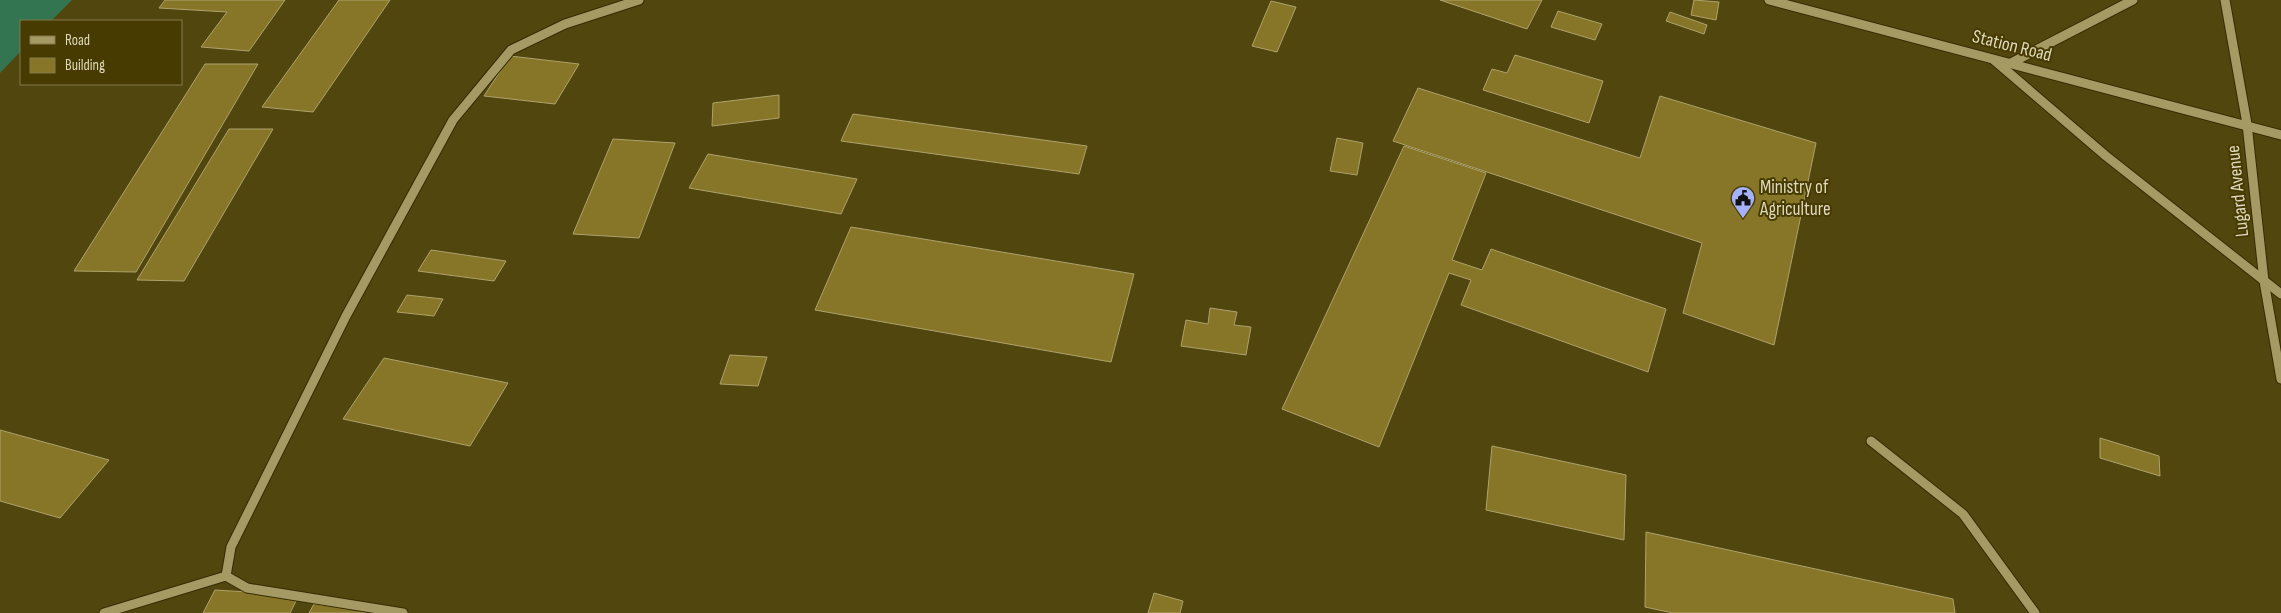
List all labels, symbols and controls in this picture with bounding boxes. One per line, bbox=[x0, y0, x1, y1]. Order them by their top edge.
legend bbox=[20, 20, 182, 85]
street label: Station Road bbox=[1970, 25, 2054, 67]
text: Road bbox=[65, 31, 90, 50]
text: Building bbox=[65, 56, 105, 75]
street label: Lugard Avenue bbox=[2222, 144, 2254, 238]
place label: Ministry of Agriculture bbox=[1759, 176, 1831, 221]
public building icon: Ministry of Agriculture bbox=[1730, 185, 1756, 219]

